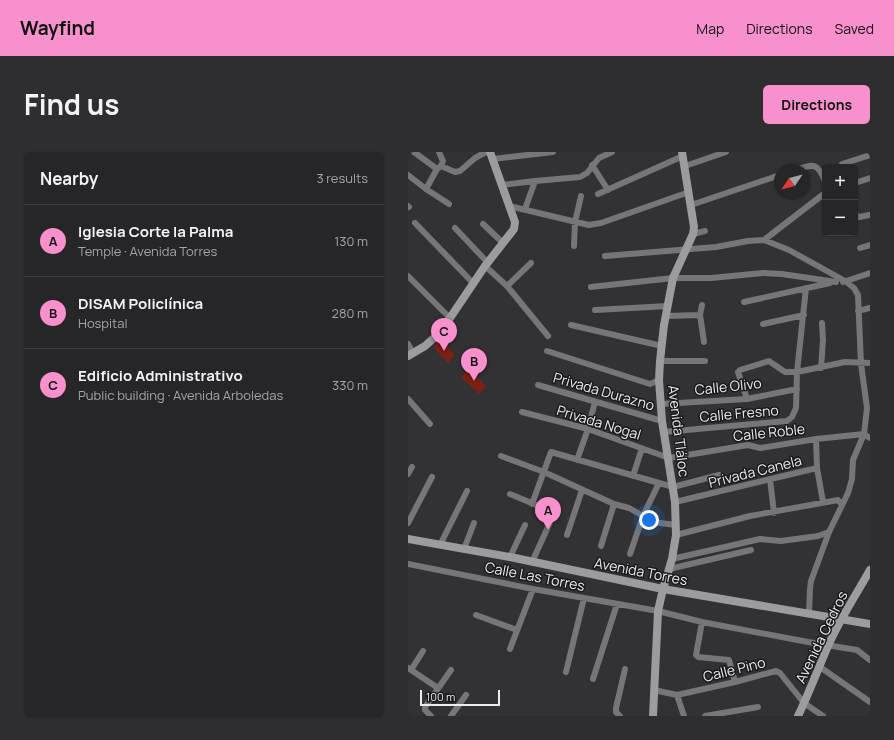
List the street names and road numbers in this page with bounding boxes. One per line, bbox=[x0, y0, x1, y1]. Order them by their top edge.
street label: Privada Durazno bbox=[551, 367, 657, 415]
street label: Calle Olivo bbox=[694, 373, 762, 399]
street label: Avenida Tláloc bbox=[664, 384, 694, 478]
street label: Privada Nogal bbox=[554, 400, 644, 444]
street label: Calle Fresno bbox=[699, 400, 779, 426]
street label: Calle Roble bbox=[732, 419, 806, 445]
street label: Privada Canela bbox=[706, 450, 804, 492]
street label: Avenida Torres bbox=[593, 553, 689, 589]
street label: Calle Las Torres bbox=[483, 557, 587, 595]
street label: Avenida Cedros bbox=[790, 588, 852, 686]
street label: Calle Pino bbox=[701, 652, 767, 686]

